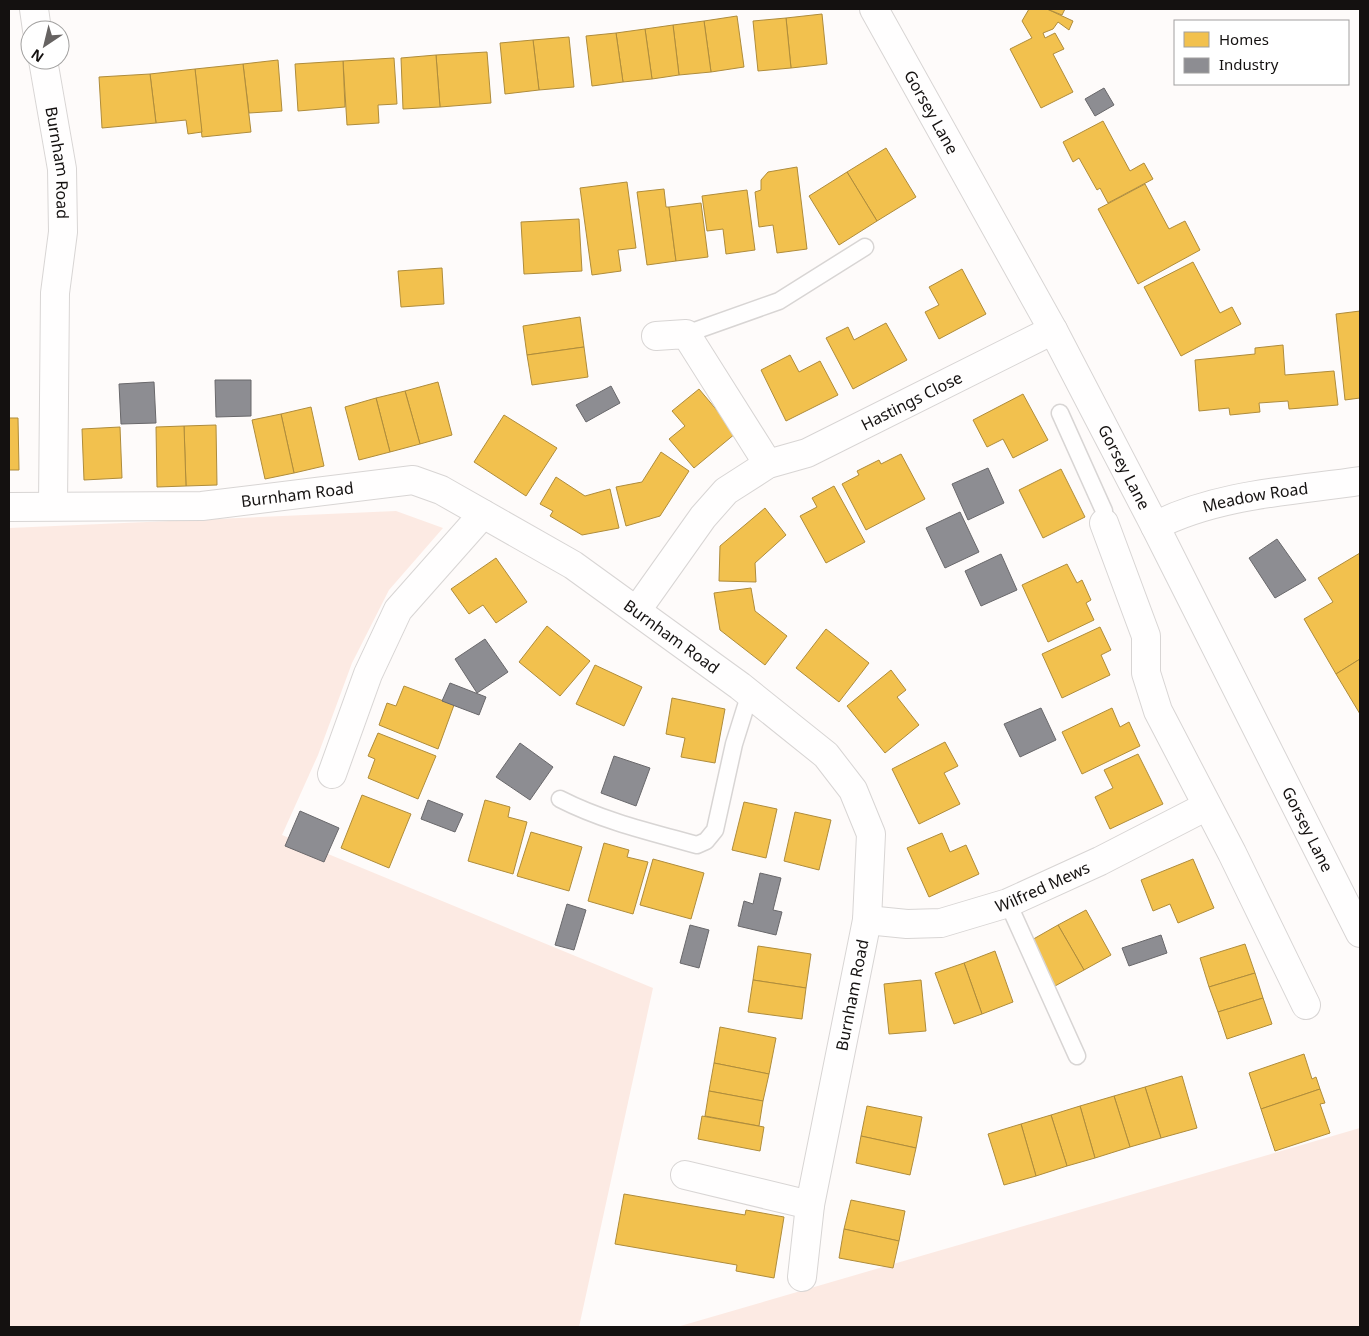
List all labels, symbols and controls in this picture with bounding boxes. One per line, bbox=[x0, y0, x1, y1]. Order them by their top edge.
north arrow bbox=[20, 20, 70, 70]
legend bbox=[1174, 20, 1349, 85]
text: Homes bbox=[1219, 29, 1269, 49]
text: N bbox=[27, 45, 47, 67]
text: Industry bbox=[1219, 54, 1279, 74]
street label: Gorsey Lane bbox=[899, 66, 964, 158]
street label: Burnham Road bbox=[40, 105, 74, 219]
street label: Hastings Close bbox=[857, 366, 966, 435]
street label: Gorsey Lane bbox=[1093, 421, 1156, 513]
street label: Burnham Road bbox=[240, 476, 355, 512]
street label: Meadow Road bbox=[1200, 477, 1309, 518]
street label: Burnham Road bbox=[619, 594, 724, 679]
street label: Gorsey Lane bbox=[1277, 783, 1338, 876]
street label: Wilfred Mews bbox=[992, 856, 1093, 917]
street label: Burnham Road bbox=[830, 937, 874, 1053]

